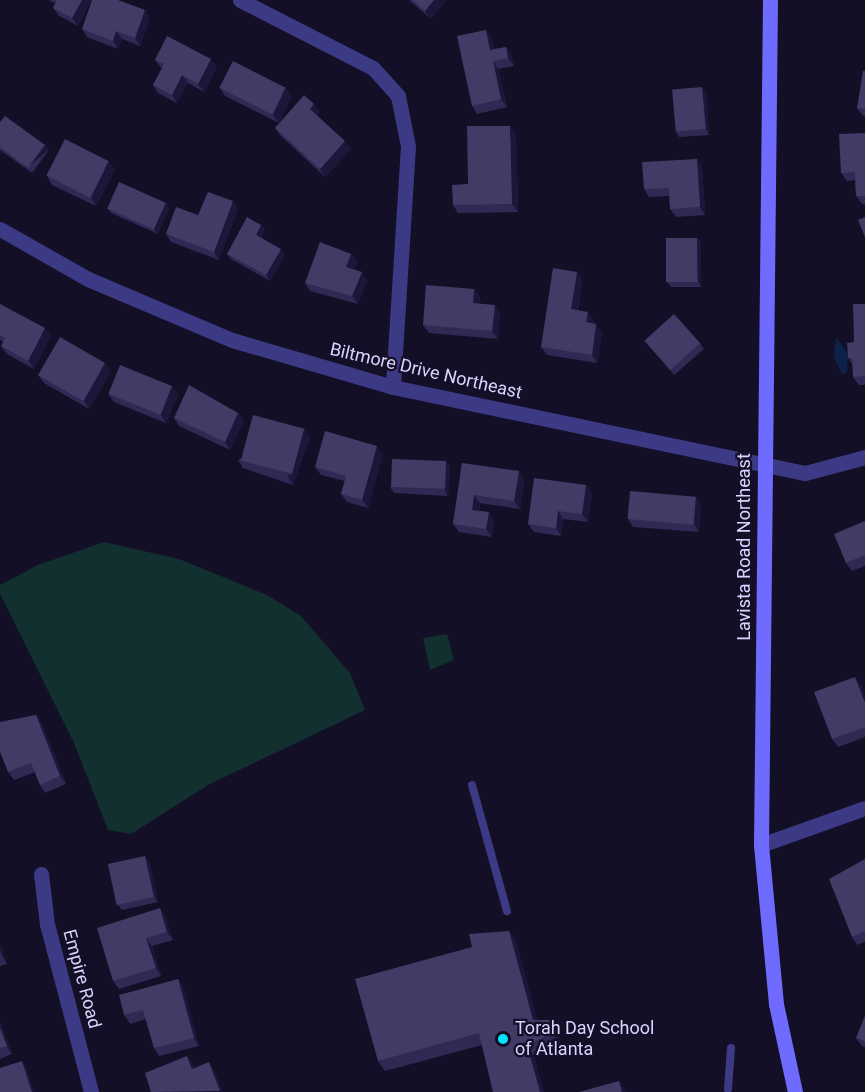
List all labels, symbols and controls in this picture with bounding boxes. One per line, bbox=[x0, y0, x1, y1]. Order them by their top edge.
street label: Biltmore Drive Northeast bbox=[328, 338, 524, 404]
street label: Lavista Road Northeast bbox=[733, 453, 755, 641]
street label: Empire Road bbox=[58, 927, 106, 1031]
place label: Torah Day School of Atlanta bbox=[515, 1018, 654, 1060]
marker: Torah Day School of Atlanta bbox=[496, 1032, 510, 1046]

